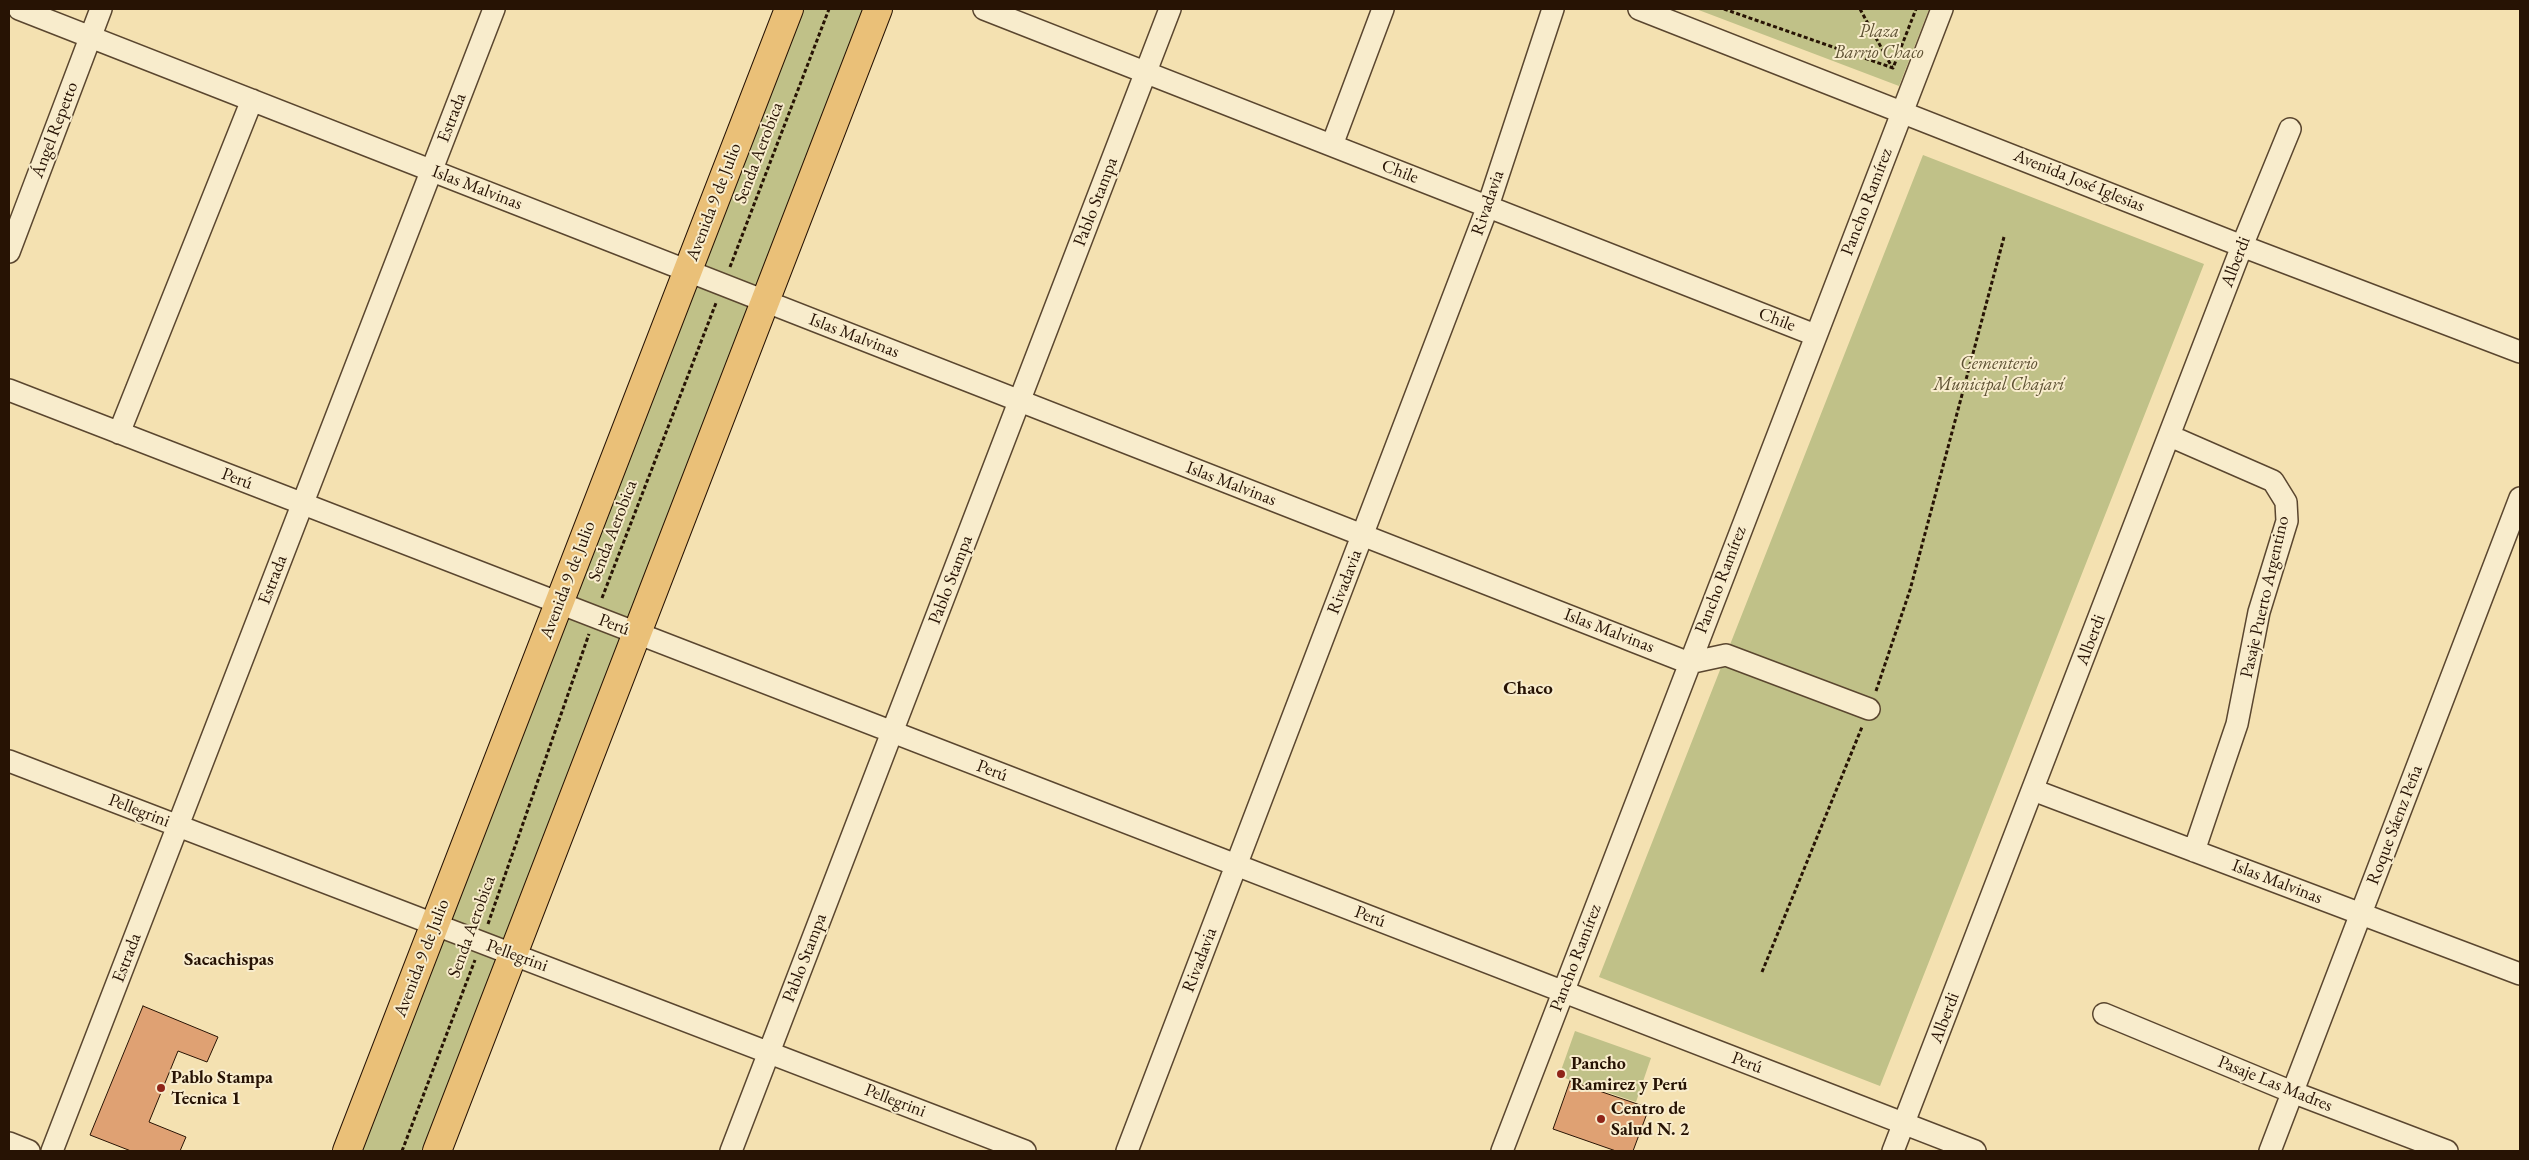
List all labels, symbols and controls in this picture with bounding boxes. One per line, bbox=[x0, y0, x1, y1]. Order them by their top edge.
park label: Plaza Barrio Chaco bbox=[1835, 21, 1923, 64]
street label: Ángel Repetto bbox=[27, 79, 83, 181]
street label: Estrada bbox=[433, 90, 471, 146]
street label: Senda Aerobica bbox=[730, 99, 788, 207]
street label: Avenida 9 de Julio bbox=[682, 140, 746, 264]
street label: Pancho Ramírez bbox=[1837, 145, 1897, 259]
street label: Avenida José Iglesias bbox=[2010, 145, 2148, 217]
street label: Pablo Stampa bbox=[1069, 155, 1123, 249]
street label: Chile bbox=[1378, 155, 1422, 189]
street label: Islas Malvinas bbox=[429, 161, 525, 215]
street label: Rivadavia bbox=[1467, 168, 1509, 238]
street label: Alberdi bbox=[2216, 234, 2256, 290]
street label: Chile bbox=[1755, 303, 1799, 337]
street label: Islas Malvinas bbox=[806, 309, 902, 363]
park label: Cementerio Municipal Chajarí bbox=[1934, 353, 2064, 396]
street label: Islas Malvinas bbox=[1183, 457, 1279, 511]
street label: Perú bbox=[218, 463, 256, 495]
street label: Senda Aerobica bbox=[584, 477, 642, 585]
street label: Pasaje Puerto Argentino bbox=[2236, 514, 2294, 680]
street label: Avenida 9 de Julio bbox=[536, 518, 600, 642]
street label: Pancho Ramírez bbox=[1691, 523, 1751, 637]
street label: Pablo Stampa bbox=[924, 533, 978, 627]
street label: Rivadavia bbox=[1323, 547, 1367, 617]
street label: Estrada bbox=[254, 552, 292, 608]
street label: Islas Malvinas bbox=[1561, 604, 1657, 658]
street label: Perú bbox=[595, 609, 633, 641]
street label: Alberdi bbox=[2071, 612, 2111, 668]
district label: Chaco bbox=[1503, 678, 1553, 700]
street label: Perú bbox=[973, 755, 1011, 787]
street label: Roque Sáenz Peña bbox=[2362, 762, 2428, 888]
street label: Pellegrini bbox=[105, 789, 173, 833]
street label: Islas Malvinas bbox=[2229, 855, 2325, 909]
street label: Senda Aerobica bbox=[444, 873, 500, 981]
street label: Avenida 9 de Julio bbox=[390, 896, 454, 1020]
street label: Perú bbox=[1351, 901, 1389, 933]
street label: Pancho Ramírez bbox=[1546, 901, 1606, 1015]
street label: Pablo Stampa bbox=[778, 911, 832, 1005]
street label: Rivadavia bbox=[1178, 925, 1222, 995]
street label: Estrada bbox=[108, 930, 146, 986]
street label: Pellegrini bbox=[483, 935, 551, 977]
district label: Sacachispas bbox=[184, 949, 274, 971]
street label: Alberdi bbox=[1925, 990, 1965, 1046]
street label: Perú bbox=[1728, 1047, 1766, 1079]
street label: Pasaje Las Madres bbox=[2214, 1051, 2336, 1117]
place label: Pancho Ramirez y Perú bbox=[1571, 1053, 1687, 1096]
place label: Pablo Stampa Tecnica 1 bbox=[171, 1067, 273, 1110]
marker: Pancho Ramirez y Perú bbox=[1555, 1068, 1567, 1080]
street label: Pellegrini bbox=[861, 1079, 929, 1123]
marker: Pablo Stampa Tecnica 1 bbox=[155, 1082, 167, 1094]
place label: Centro de Salud N. 2 bbox=[1611, 1098, 1689, 1140]
marker: Centro de Salud N. 2 bbox=[1595, 1113, 1607, 1125]

